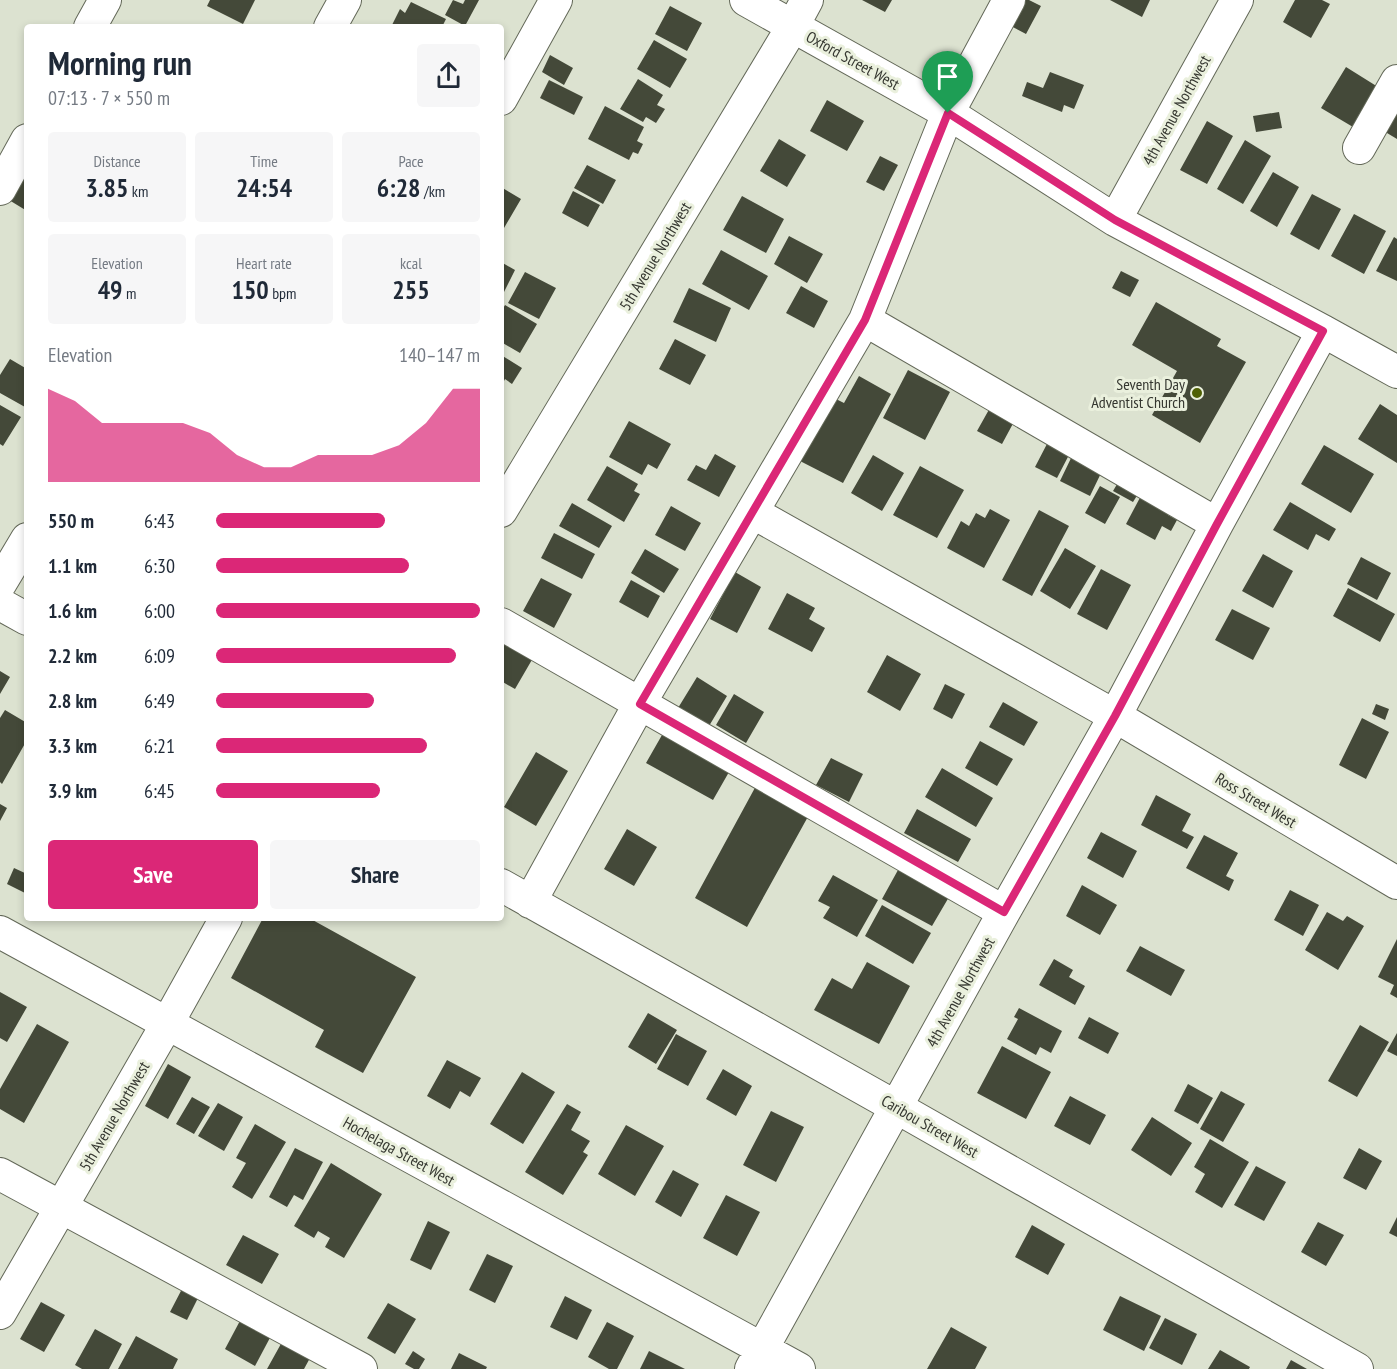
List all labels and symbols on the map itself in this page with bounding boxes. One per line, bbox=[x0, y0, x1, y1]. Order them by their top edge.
street label: Oxford Street West bbox=[803, 26, 904, 94]
pin bbox=[922, 51, 973, 113]
street label: 4th Avenue Northwest bbox=[1137, 51, 1215, 169]
street label: 5th Avenue Northwest bbox=[615, 198, 696, 314]
place label: Seventh Day Adventist Church bbox=[1091, 374, 1185, 412]
marker: Seventh Day Adventist Church bbox=[1190, 386, 1204, 400]
street label: Ross Street West bbox=[1212, 768, 1301, 832]
street label: 4th Avenue Northwest bbox=[921, 933, 999, 1051]
street label: 5th Avenue Northwest bbox=[75, 1057, 154, 1174]
street label: Caribou Street West bbox=[878, 1090, 982, 1162]
street label: Hochelaga Street West bbox=[340, 1112, 459, 1190]

